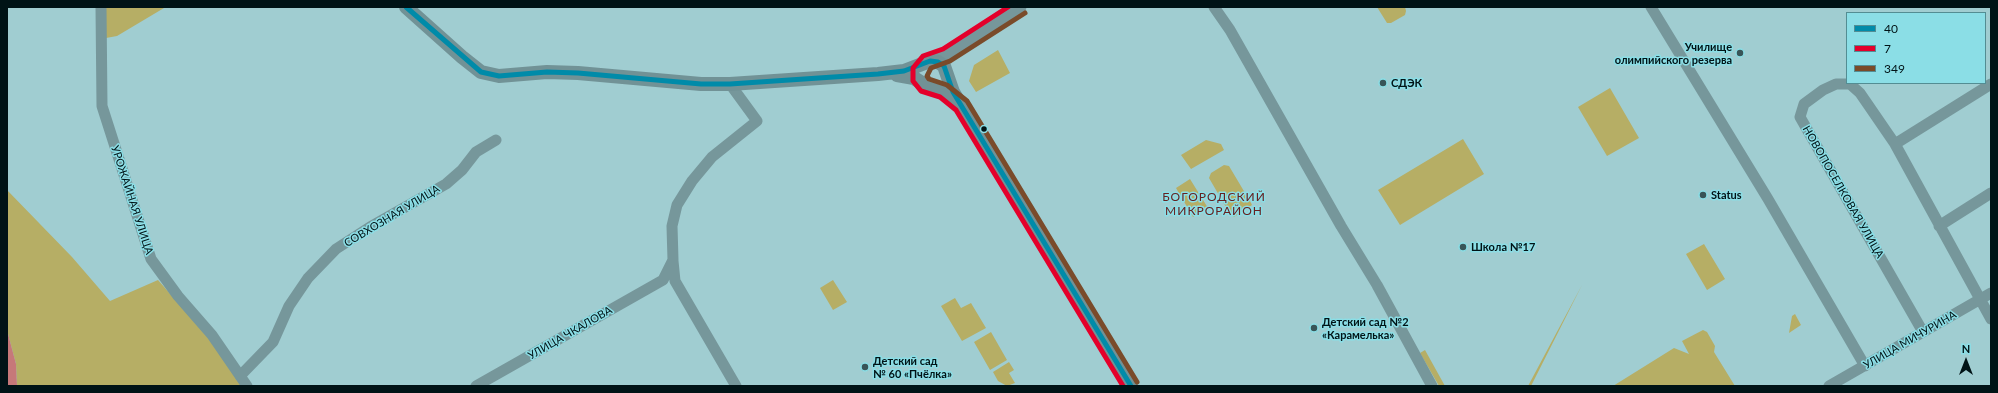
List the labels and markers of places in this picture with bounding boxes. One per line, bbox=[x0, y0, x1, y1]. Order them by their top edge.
place label: Училище олимпийского резерва bbox=[1615, 40, 1732, 66]
marker: Училище олимпийского резерва bbox=[1735, 48, 1745, 58]
place label: СДЭК bbox=[1391, 76, 1422, 90]
marker: СДЭК bbox=[1378, 78, 1388, 88]
unlabelled marker bbox=[979, 124, 989, 134]
place label: Status bbox=[1711, 188, 1742, 202]
marker: Status bbox=[1698, 190, 1708, 200]
place label: Школа №17 bbox=[1471, 240, 1535, 254]
marker: Школа №17 bbox=[1458, 242, 1468, 252]
place label: Детский сад №2 «Карамелька» bbox=[1322, 315, 1409, 341]
marker: Детский сад №2 «Карамелька» bbox=[1309, 323, 1319, 333]
place label: Детский сад № 60 «Пчёлка» bbox=[873, 354, 952, 380]
marker: Детский сад № 60 «Пчёлка» bbox=[860, 362, 870, 372]

